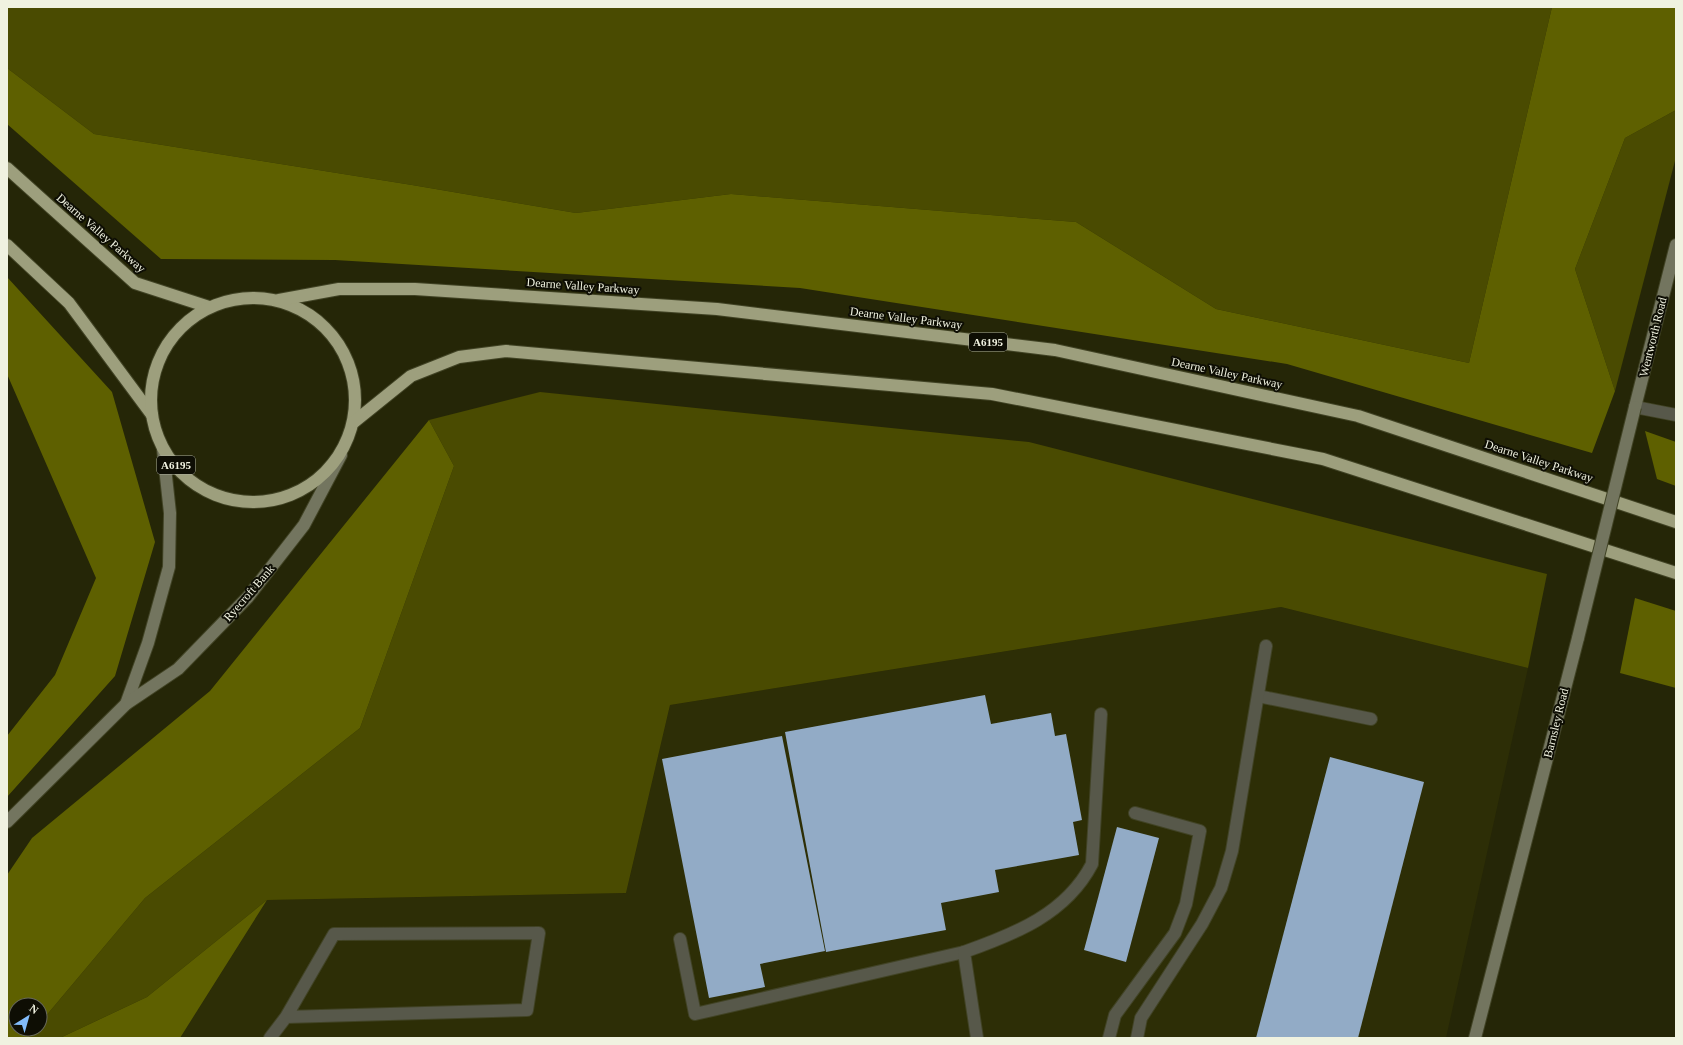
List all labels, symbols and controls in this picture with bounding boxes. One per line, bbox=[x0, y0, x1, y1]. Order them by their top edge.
street label: Dearne Valley Parkway bbox=[54, 191, 148, 275]
street label: Dearne Valley Parkway bbox=[526, 275, 640, 297]
street label: Wentworth Road bbox=[1636, 296, 1670, 378]
street label: Dearne Valley Parkway bbox=[849, 304, 963, 332]
road number: A6195 bbox=[969, 333, 1007, 351]
street label: Dearne Valley Parkway bbox=[1170, 354, 1284, 392]
street label: Dearne Valley Parkway bbox=[1483, 437, 1595, 485]
road number: A6195 bbox=[157, 456, 195, 474]
street label: Ryecroft Bank bbox=[221, 562, 277, 624]
street label: Barnsley Road bbox=[1541, 687, 1571, 759]
north arrow bbox=[8, 997, 48, 1037]
text: N bbox=[27, 1002, 41, 1016]

